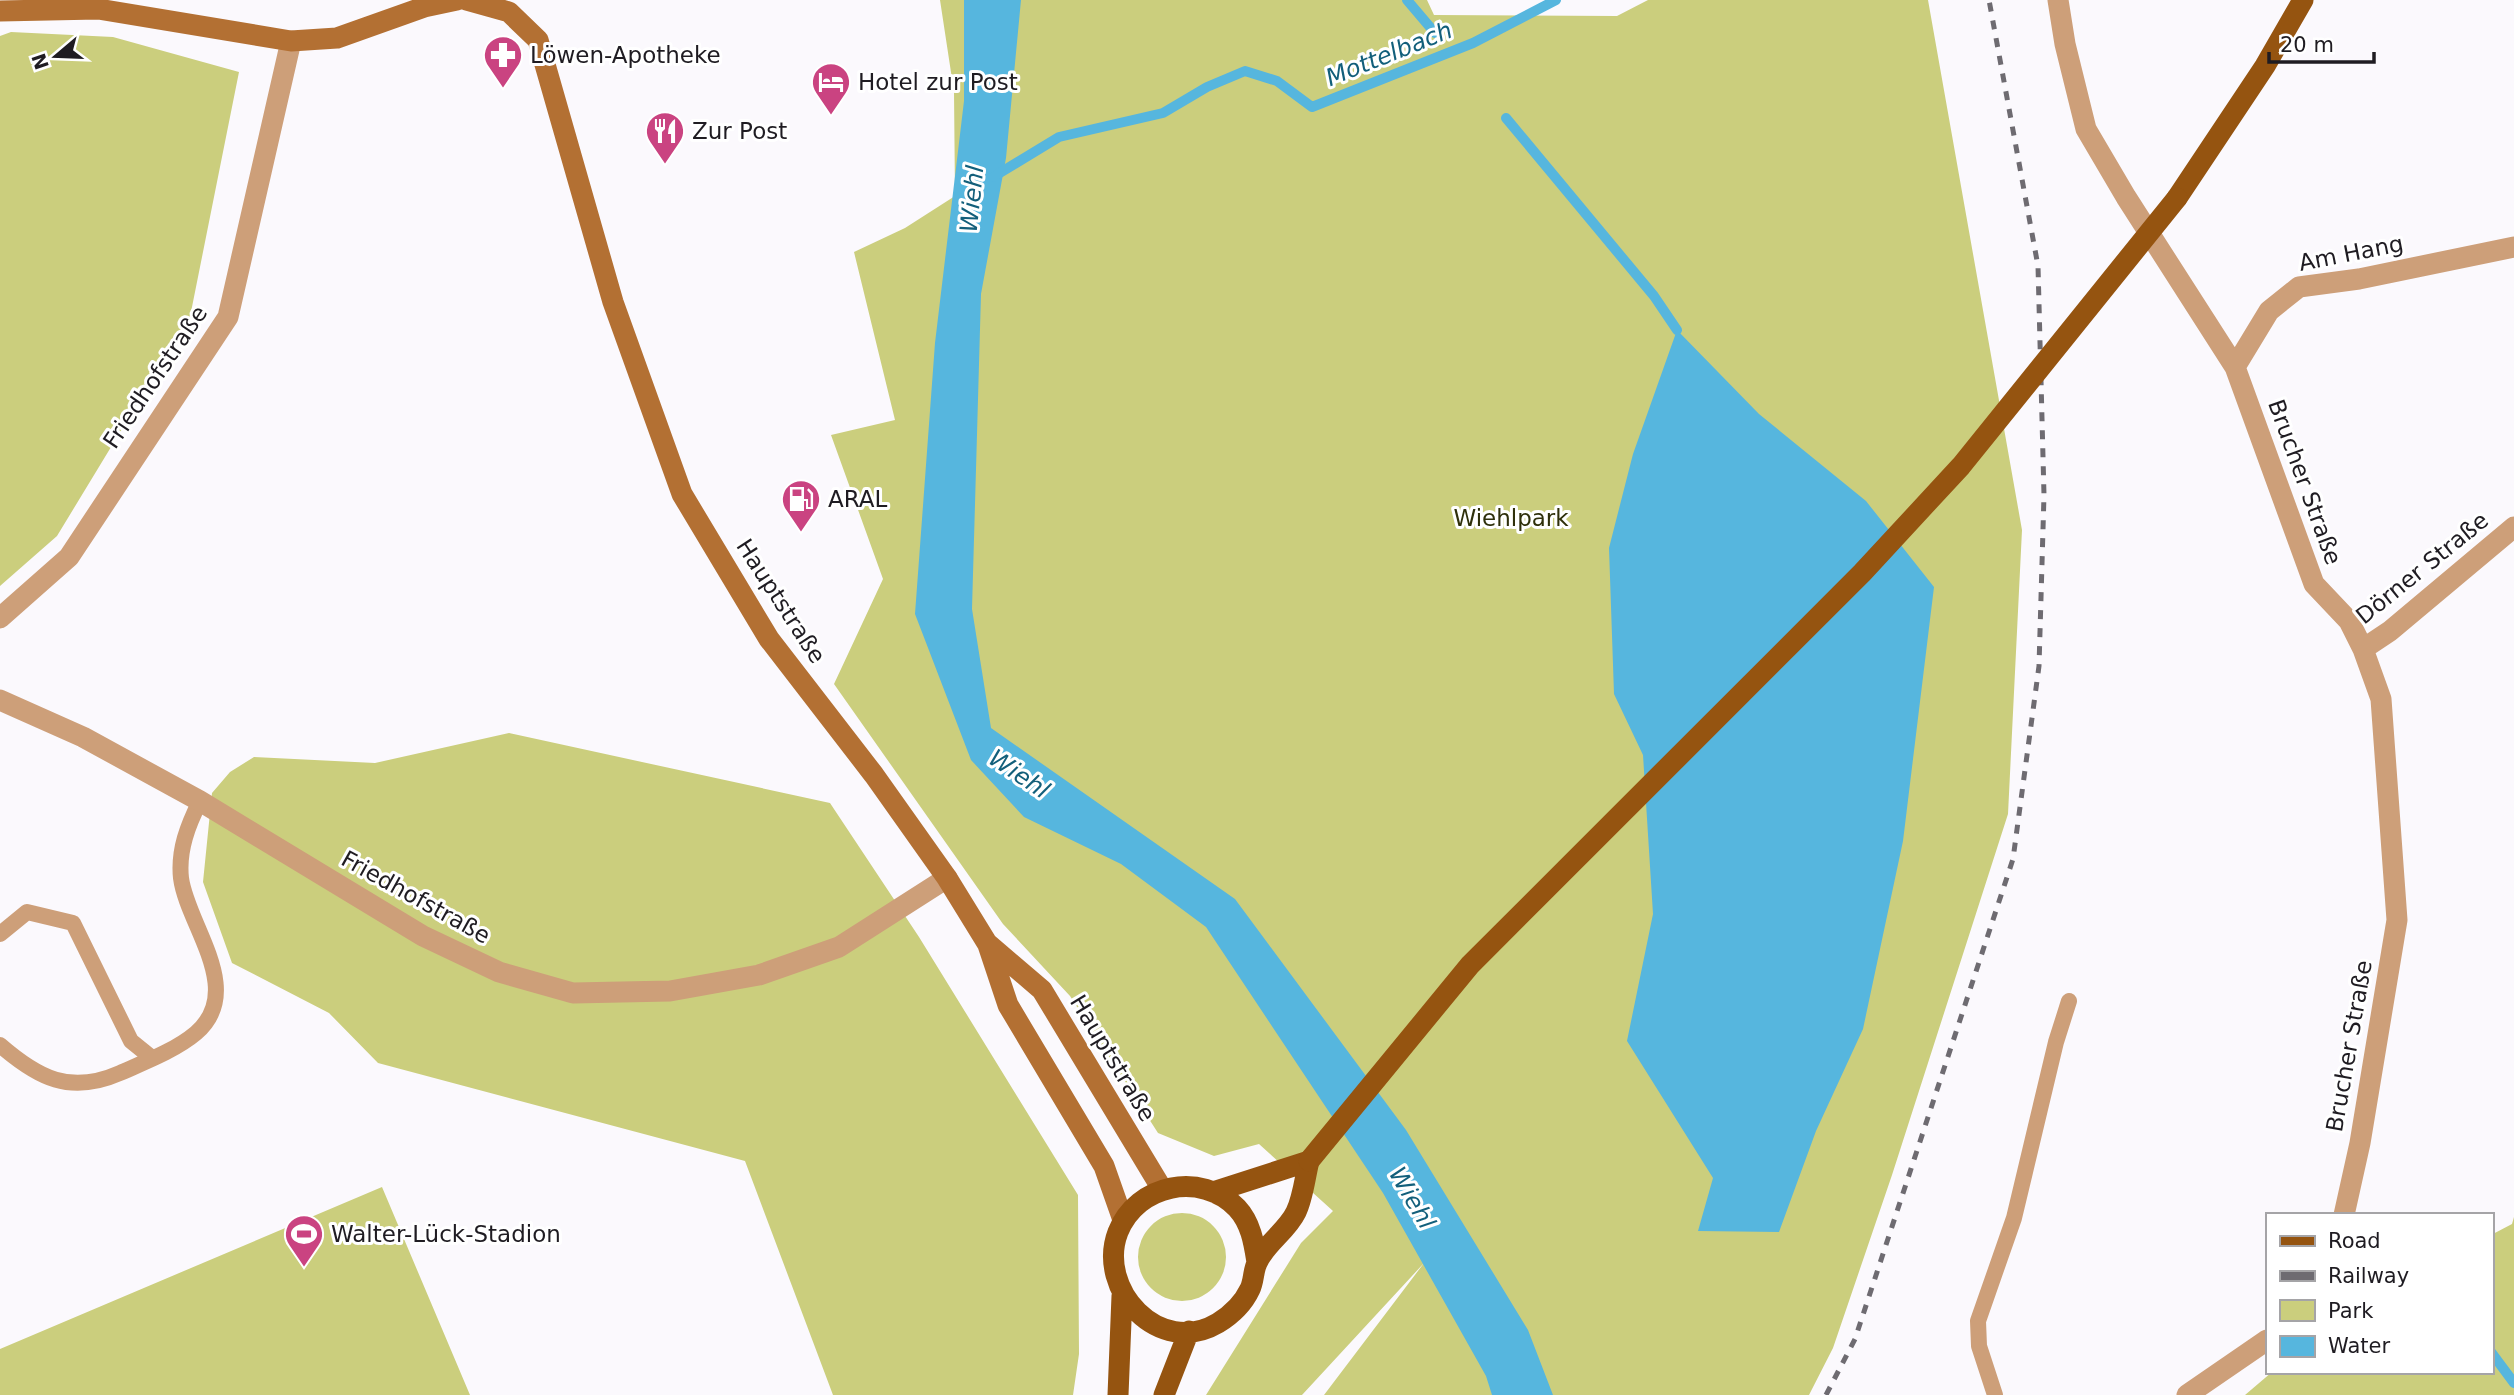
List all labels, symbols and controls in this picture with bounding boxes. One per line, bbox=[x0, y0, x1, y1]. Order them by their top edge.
water label: Mottelbach bbox=[1322, 16, 1456, 92]
north arrow bbox=[21, 21, 91, 91]
scale bar bbox=[2269, 21, 2374, 65]
text: 20 m bbox=[2280, 33, 2334, 57]
pharmacy icon: Löwen-Apotheke bbox=[482, 34, 524, 89]
place label: Löwen-Apotheke bbox=[530, 42, 721, 68]
text: N bbox=[27, 50, 53, 73]
hotel icon: Hotel zur Post bbox=[810, 61, 852, 116]
place label: Hotel zur Post bbox=[858, 69, 1018, 95]
restaurant icon: Zur Post bbox=[644, 110, 686, 165]
place label: Zur Post bbox=[692, 118, 787, 144]
water label: Wiehl bbox=[955, 164, 989, 234]
street label: Am Hang bbox=[2296, 230, 2406, 276]
street label: Friedhofstraße bbox=[98, 301, 212, 453]
street label: Brucher Straße bbox=[2263, 396, 2347, 568]
fuel station icon: ARAL bbox=[780, 478, 822, 533]
place label: ARAL bbox=[828, 486, 888, 512]
park label: Wiehlpark bbox=[1453, 505, 1569, 531]
street label: Dörner Straße bbox=[2351, 507, 2493, 629]
street label: Hauptstraße bbox=[731, 534, 831, 668]
water label: Wiehl bbox=[983, 744, 1055, 805]
street label: Friedhofstraße bbox=[337, 845, 495, 949]
street label: Brucher Straße bbox=[2321, 958, 2377, 1134]
street label: Hauptstraße bbox=[1065, 990, 1161, 1126]
water label: Wiehl bbox=[1383, 1162, 1441, 1234]
sports icon: Walter-Lück-Stadion bbox=[283, 1213, 325, 1268]
legend bbox=[2266, 1213, 2493, 1374]
place label: Walter-Lück-Stadion bbox=[331, 1221, 561, 1247]
text: Road bbox=[2328, 1229, 2381, 1253]
text: Railway bbox=[2328, 1264, 2409, 1288]
text: Park bbox=[2328, 1299, 2374, 1323]
text: Water bbox=[2328, 1334, 2390, 1358]

